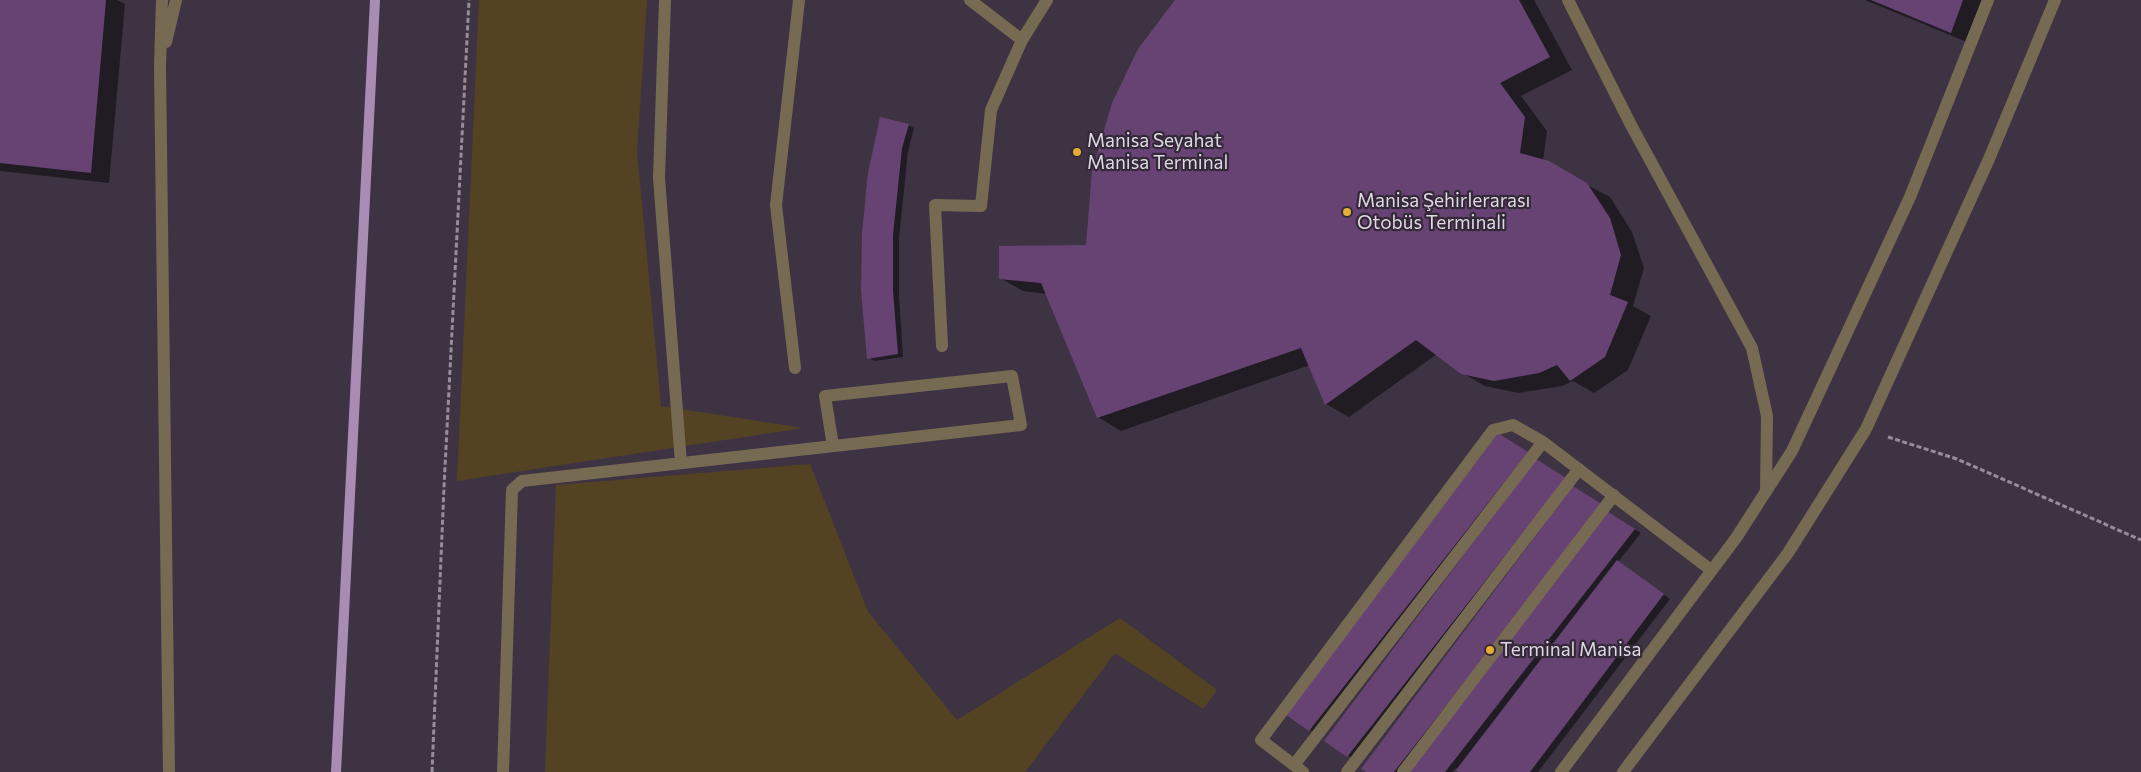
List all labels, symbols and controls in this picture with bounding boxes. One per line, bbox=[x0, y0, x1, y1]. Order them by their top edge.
place label: Manisa Seyahat Manisa Terminal bbox=[1087, 130, 1228, 174]
marker: Manisa Seyahat Manisa Terminal bbox=[1071, 146, 1083, 158]
place label: Manisa Şehirlerarası Otobüs Terminali bbox=[1357, 190, 1530, 234]
marker: Manisa Şehirlerarası Otobüs Terminali bbox=[1341, 206, 1353, 218]
place label: Terminal Manisa bbox=[1500, 639, 1641, 661]
marker: Terminal Manisa bbox=[1484, 644, 1496, 656]

